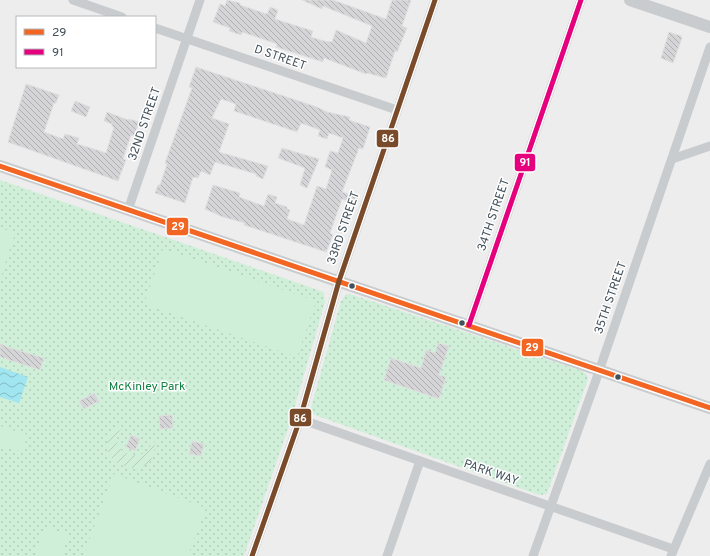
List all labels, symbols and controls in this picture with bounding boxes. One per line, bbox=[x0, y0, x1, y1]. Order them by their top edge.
legend bbox=[16, 16, 156, 68]
text: 29 bbox=[52, 25, 67, 41]
street label: D STREET bbox=[252, 42, 308, 74]
text: 91 bbox=[52, 45, 64, 61]
street label: 32ND STREET bbox=[125, 85, 165, 163]
line badge: 86 bbox=[376, 129, 399, 148]
text: 86 bbox=[381, 132, 395, 146]
line badge: 91 bbox=[514, 153, 536, 172]
text: 91 bbox=[519, 156, 531, 170]
street label: 34TH STREET bbox=[474, 177, 514, 253]
street label: 33RD STREET bbox=[324, 189, 364, 267]
line badge: 29 bbox=[166, 217, 189, 236]
text: 29 bbox=[171, 220, 185, 234]
street label: 35TH STREET bbox=[591, 260, 631, 336]
unlabelled marker bbox=[347, 281, 357, 291]
unlabelled marker bbox=[457, 318, 467, 328]
line badge: 29 bbox=[521, 338, 544, 357]
text: 29 bbox=[525, 341, 539, 355]
unlabelled marker bbox=[613, 372, 623, 382]
park label: McKinley Park bbox=[109, 379, 185, 395]
line badge: 86 bbox=[289, 408, 312, 427]
text: 86 bbox=[293, 412, 307, 426]
street label: PARK WAY bbox=[461, 456, 521, 490]

